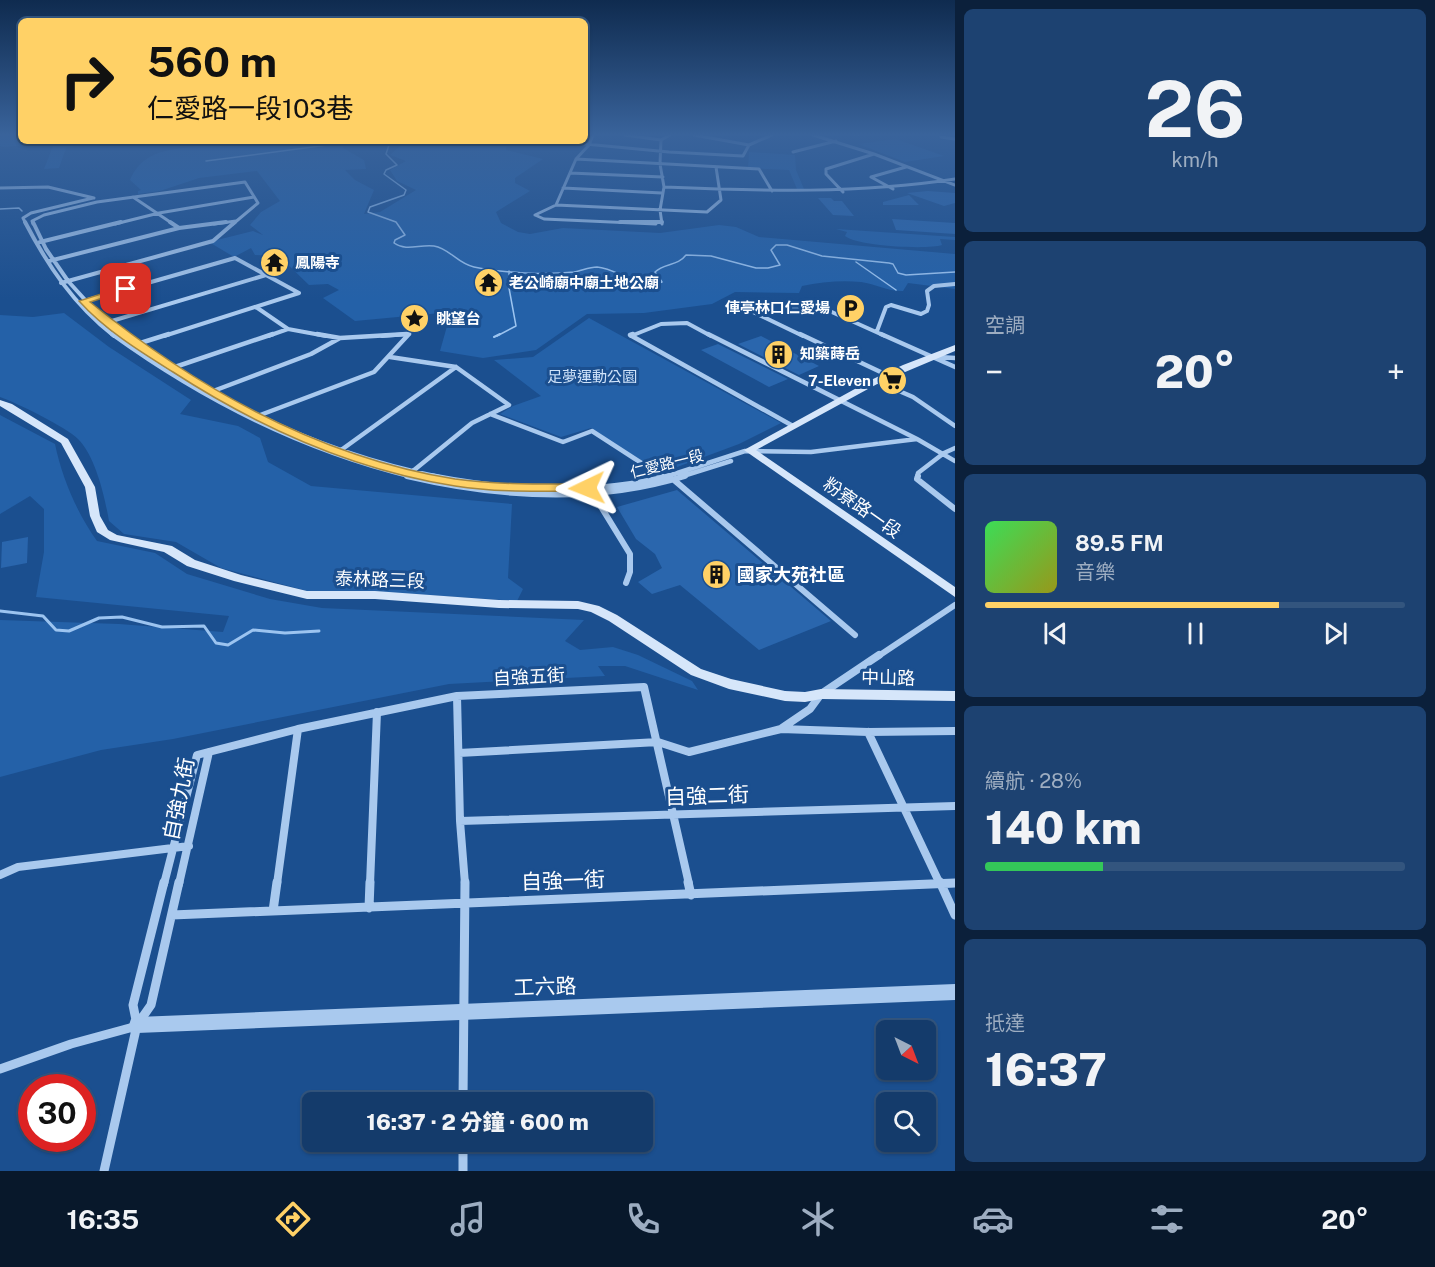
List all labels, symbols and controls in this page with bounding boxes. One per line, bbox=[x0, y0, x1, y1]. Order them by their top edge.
text: 560 m bbox=[147, 37, 277, 86]
icon: right bbox=[48, 42, 126, 120]
text: 26 bbox=[1144, 63, 1246, 155]
text: 仁愛路一段103巷 bbox=[147, 92, 353, 124]
text: km/h bbox=[1171, 148, 1219, 172]
temple icon: 鳳陽寺 bbox=[258, 247, 290, 279]
place label: 鳳陽寺 bbox=[295, 254, 340, 271]
pin bbox=[100, 263, 151, 314]
temple icon: 老公崎廟中廟土地公廟 bbox=[472, 267, 504, 299]
icon: arrive bbox=[109, 272, 142, 305]
place label: 老公崎廟中廟土地公廟 bbox=[509, 274, 659, 291]
parking icon: 俥亭林口仁愛場 bbox=[835, 292, 867, 324]
place label: 俥亭林口仁愛場 bbox=[725, 299, 830, 316]
place icon: 眺望台 bbox=[399, 303, 431, 335]
place label: 眺望台 bbox=[436, 310, 481, 327]
text: 空調 bbox=[985, 313, 1025, 337]
building icon: 知築蒔岳 bbox=[763, 338, 795, 370]
place label: 知築蒔岳 bbox=[800, 345, 860, 362]
text: 20° bbox=[1155, 345, 1235, 398]
text: − bbox=[985, 353, 1003, 391]
text: + bbox=[1387, 353, 1405, 391]
supermarket icon: 7-Eleven bbox=[876, 365, 908, 397]
park label: 足夢運動公園 bbox=[547, 368, 637, 385]
place label: 7-Eleven bbox=[808, 372, 871, 389]
street label: 仁愛路一段 bbox=[628, 446, 705, 481]
position arrow bbox=[555, 456, 619, 520]
street label: 粉寮路一段 bbox=[819, 473, 905, 542]
text: 89.5 FM bbox=[1075, 530, 1164, 556]
building icon: 國家大苑社區 bbox=[700, 559, 732, 591]
text: 音樂 bbox=[1075, 560, 1115, 584]
place label: 國家大苑社區 bbox=[737, 564, 845, 585]
street label: 泰林路三段 bbox=[335, 567, 425, 592]
icon: previous bbox=[1039, 617, 1072, 650]
icon: pause bbox=[1179, 617, 1212, 650]
icon: next bbox=[1319, 617, 1352, 650]
street label: 自強五街 bbox=[492, 664, 565, 689]
street label: 中山路 bbox=[861, 667, 915, 688]
street label: 自強九街 bbox=[158, 755, 199, 843]
text: 續航 · 28% bbox=[985, 769, 1082, 793]
street label: 自強二街 bbox=[665, 782, 749, 809]
text: 140 km bbox=[985, 801, 1142, 854]
street label: 自強一街 bbox=[521, 867, 605, 894]
street label: 工六路 bbox=[513, 973, 577, 1000]
text: 抵達 bbox=[985, 1011, 1025, 1035]
north arrow bbox=[876, 1020, 936, 1080]
map controls bbox=[876, 1020, 936, 1152]
text: 16:37 bbox=[985, 1043, 1107, 1096]
speed limit sign: 30 bbox=[18, 1074, 96, 1152]
button: search bbox=[876, 1092, 936, 1152]
text: 16:37 · 2 分鐘 · 600 m bbox=[366, 1109, 589, 1135]
icon: directions bbox=[272, 1198, 314, 1240]
icon: music bbox=[447, 1198, 489, 1240]
icon: phone bbox=[622, 1198, 664, 1240]
icon: climate bbox=[797, 1198, 839, 1240]
icon: car bbox=[972, 1198, 1014, 1240]
icon: filters bbox=[1146, 1198, 1188, 1240]
text: 16:35 bbox=[66, 1203, 139, 1235]
text: 20° bbox=[1321, 1203, 1369, 1235]

